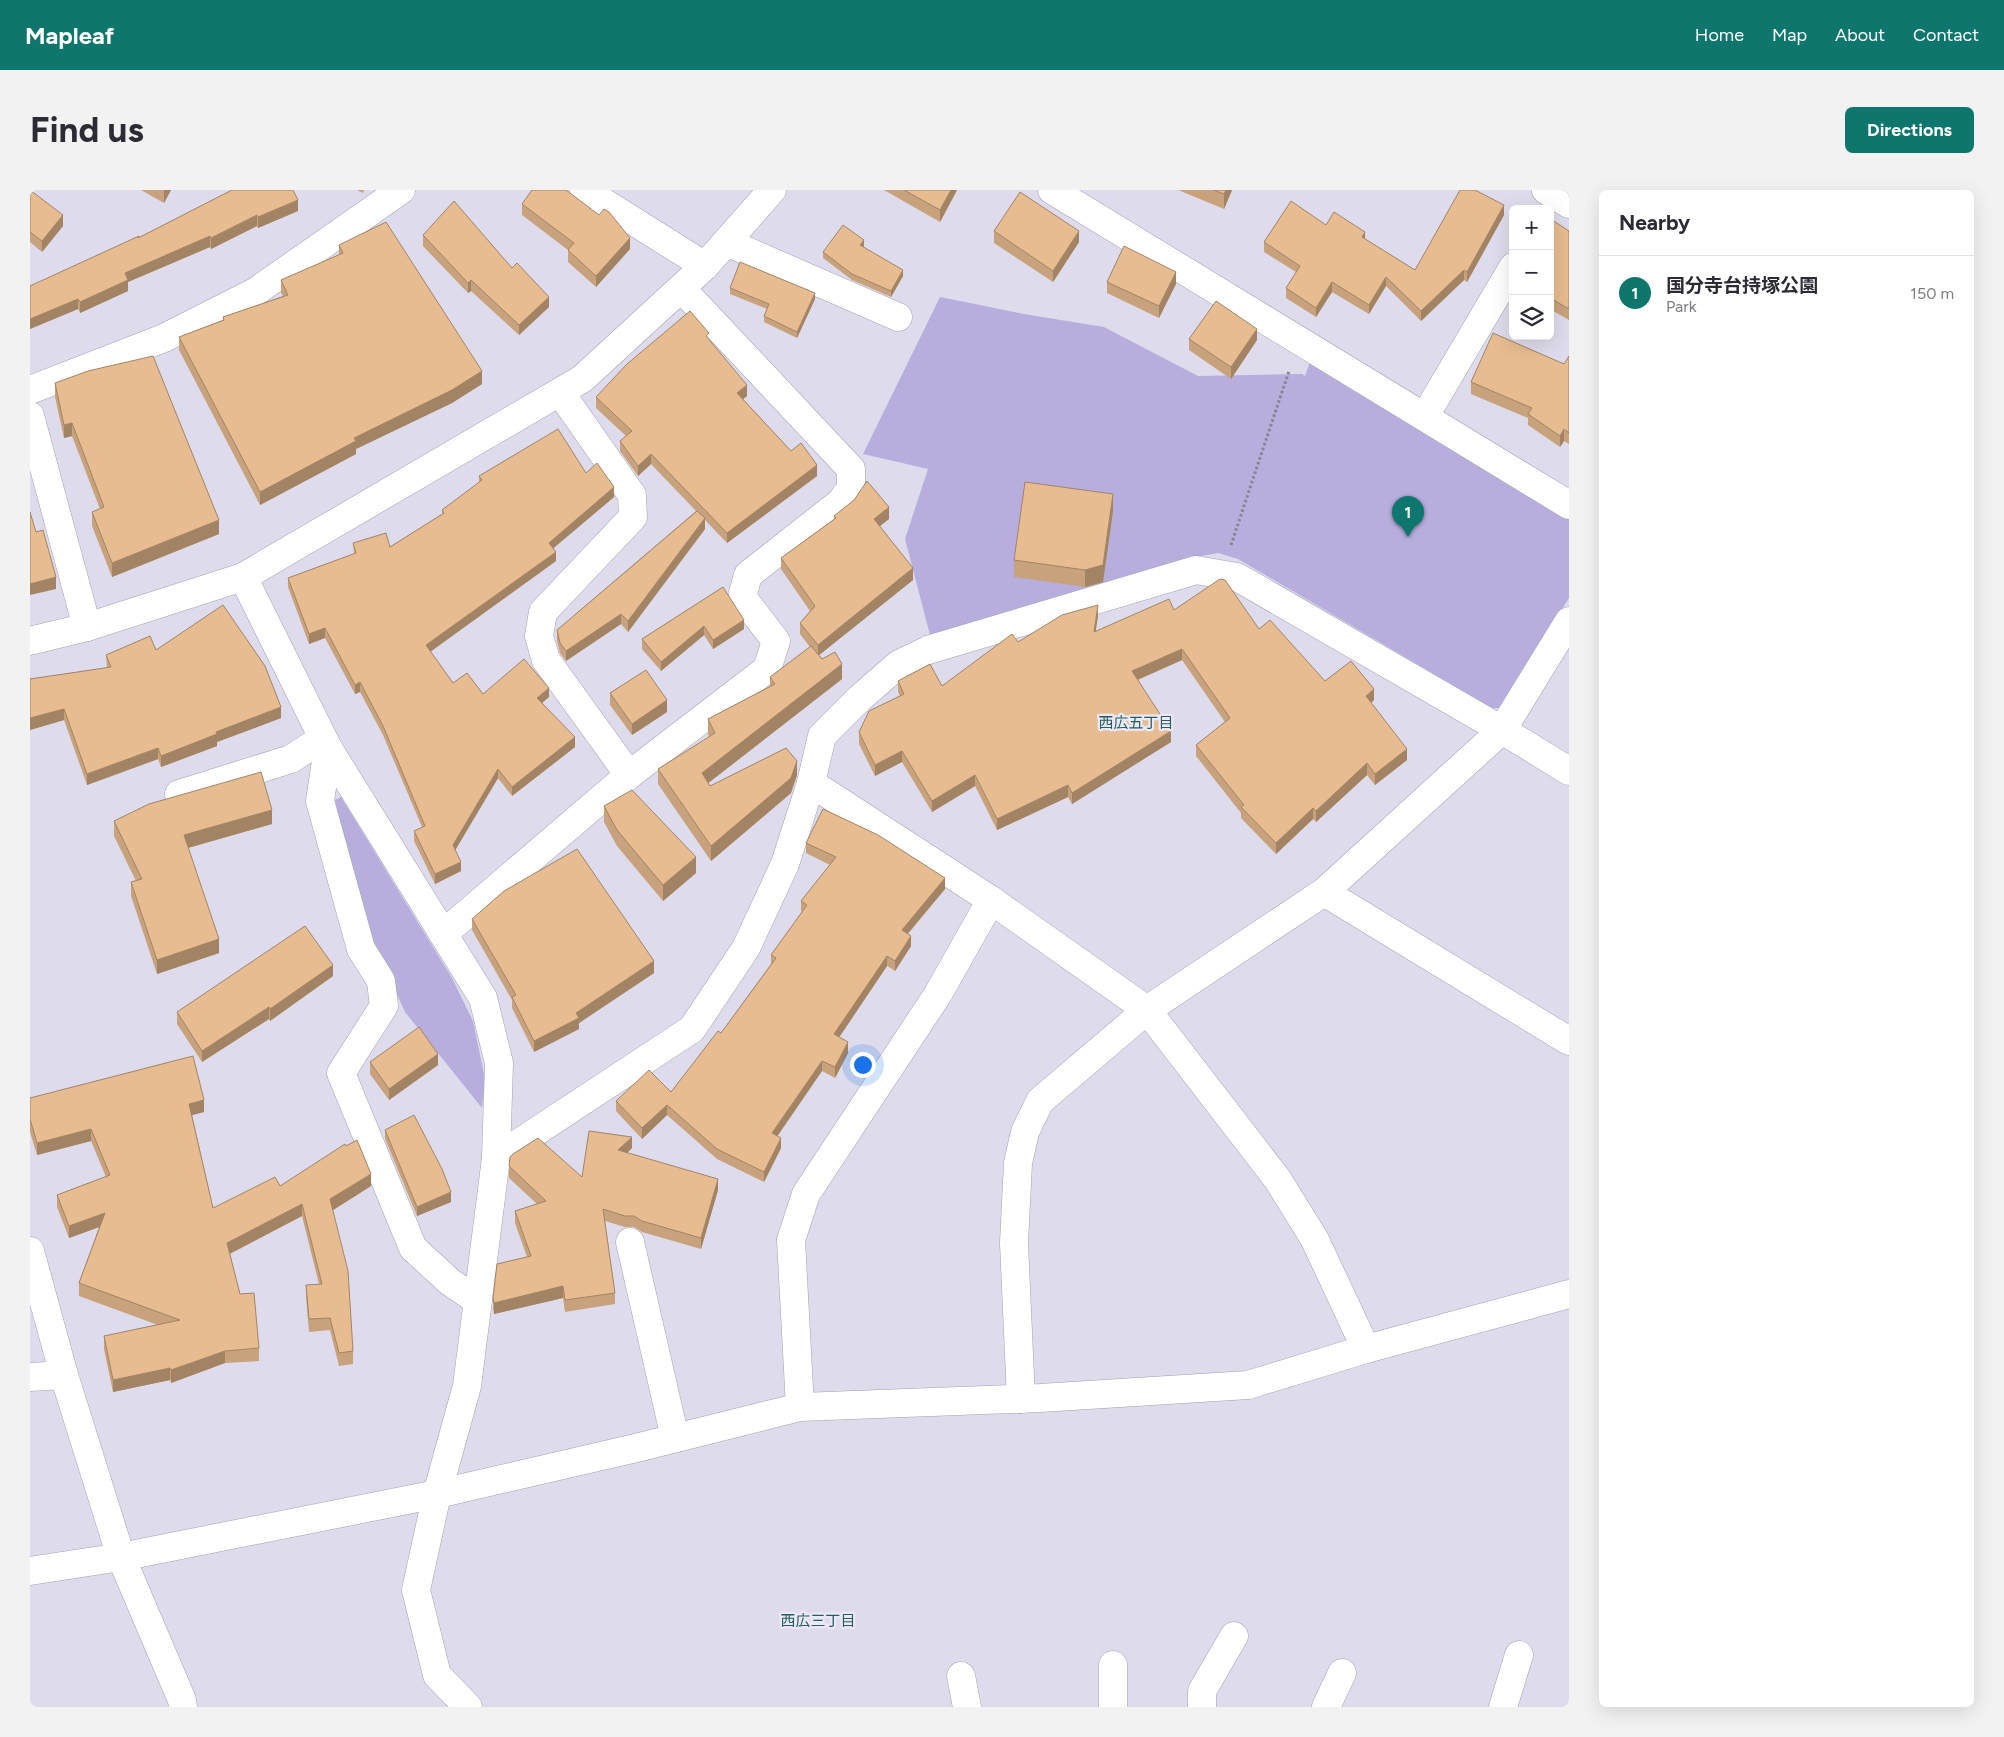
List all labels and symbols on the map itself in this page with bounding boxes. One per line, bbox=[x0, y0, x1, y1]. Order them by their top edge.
pin: 1 bbox=[1392, 496, 1424, 537]
district label: 西広五丁目 bbox=[1098, 714, 1174, 732]
your location bbox=[850, 1052, 876, 1078]
district label: 西広三丁目 bbox=[780, 1612, 856, 1630]

